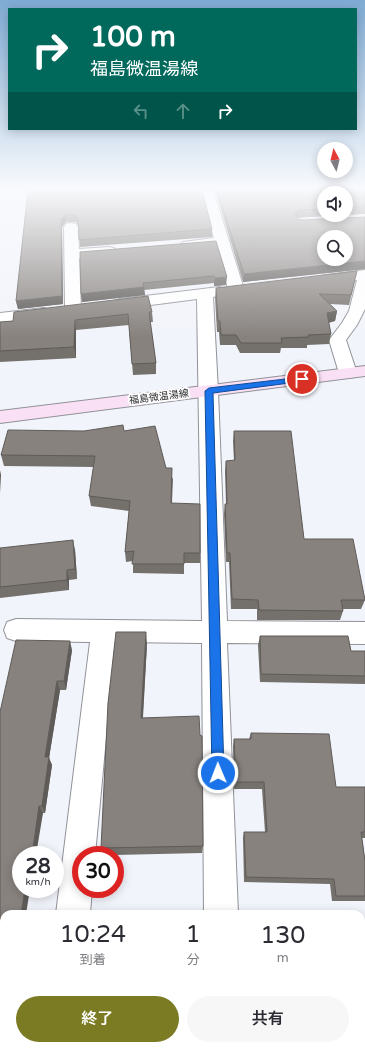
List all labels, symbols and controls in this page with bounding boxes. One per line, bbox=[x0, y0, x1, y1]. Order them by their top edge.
text: 100 m bbox=[90, 20, 176, 54]
icon: right bbox=[24, 24, 76, 76]
text: 福島微温湯線 bbox=[90, 58, 198, 80]
icon: left bbox=[130, 100, 152, 122]
icon: ahead bbox=[172, 100, 194, 122]
icon: right bbox=[214, 100, 236, 122]
north arrow bbox=[317, 142, 353, 178]
map controls bbox=[317, 142, 353, 266]
button: sound bbox=[317, 186, 353, 222]
button: search bbox=[317, 230, 353, 266]
pin bbox=[285, 362, 319, 396]
icon: arrive bbox=[291, 368, 313, 390]
street label: 福島微温湯線 bbox=[128, 387, 190, 407]
position arrow bbox=[197, 752, 239, 794]
speed limit sign: 30 bbox=[72, 846, 124, 898]
text: 28 bbox=[25, 855, 51, 879]
text: km/h bbox=[25, 876, 51, 888]
text: 10:24 bbox=[60, 920, 126, 949]
text: 1 bbox=[186, 920, 201, 949]
text: 130 bbox=[260, 921, 305, 950]
text: m bbox=[277, 950, 289, 966]
text: 到着 bbox=[80, 952, 106, 968]
text: 分 bbox=[187, 952, 200, 968]
button: 終了 bbox=[16, 996, 179, 1042]
button: 共有 bbox=[187, 996, 349, 1042]

